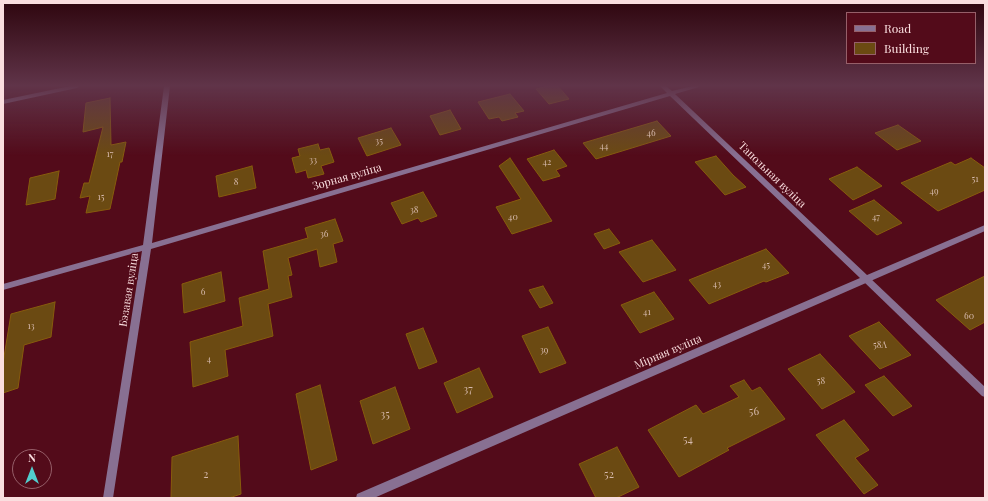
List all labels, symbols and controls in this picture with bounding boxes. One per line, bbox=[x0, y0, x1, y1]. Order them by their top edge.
legend bbox=[846, 12, 976, 64]
text: Road bbox=[884, 20, 911, 36]
text: Building bbox=[884, 40, 929, 56]
house number: 46 bbox=[646, 128, 656, 138]
house number: 35 bbox=[375, 136, 383, 146]
street label: Тапольная вуліца bbox=[735, 139, 809, 211]
house number: 44 bbox=[600, 141, 608, 151]
house number: 17 bbox=[107, 149, 113, 159]
house number: 33 bbox=[309, 155, 317, 165]
house number: 42 bbox=[543, 157, 551, 167]
street label: Зорная вуліца bbox=[311, 161, 383, 193]
house number: 51 bbox=[971, 174, 979, 184]
house number: 8 bbox=[234, 177, 238, 187]
house number: 49 bbox=[929, 186, 939, 196]
house number: 15 bbox=[98, 192, 104, 202]
house number: 38 bbox=[410, 205, 418, 215]
house number: 40 bbox=[508, 212, 518, 222]
house number: 47 bbox=[872, 212, 880, 222]
house number: 36 bbox=[320, 229, 328, 239]
street label: Бэзавая вуліца bbox=[117, 252, 141, 328]
house number: 45 bbox=[762, 260, 770, 270]
house number: 43 bbox=[713, 279, 721, 289]
house number: 6 bbox=[201, 287, 205, 297]
house number: 41 bbox=[643, 307, 651, 317]
house number: 60 bbox=[964, 311, 974, 321]
house number: 13 bbox=[27, 321, 35, 331]
street label: Мірная вуліца bbox=[632, 332, 704, 372]
house number: 58А bbox=[873, 340, 887, 350]
house number: 39 bbox=[540, 345, 548, 355]
house number: 4 bbox=[207, 354, 211, 364]
house number: 58 bbox=[817, 376, 825, 386]
house number: 37 bbox=[463, 383, 473, 397]
house number: 56 bbox=[749, 405, 759, 419]
house number: 35 bbox=[380, 408, 390, 422]
house number: 54 bbox=[683, 433, 693, 447]
north arrow bbox=[12, 449, 52, 489]
text: N bbox=[28, 450, 36, 465]
house number: 2 bbox=[203, 468, 209, 482]
house number: 52 bbox=[604, 468, 614, 482]

